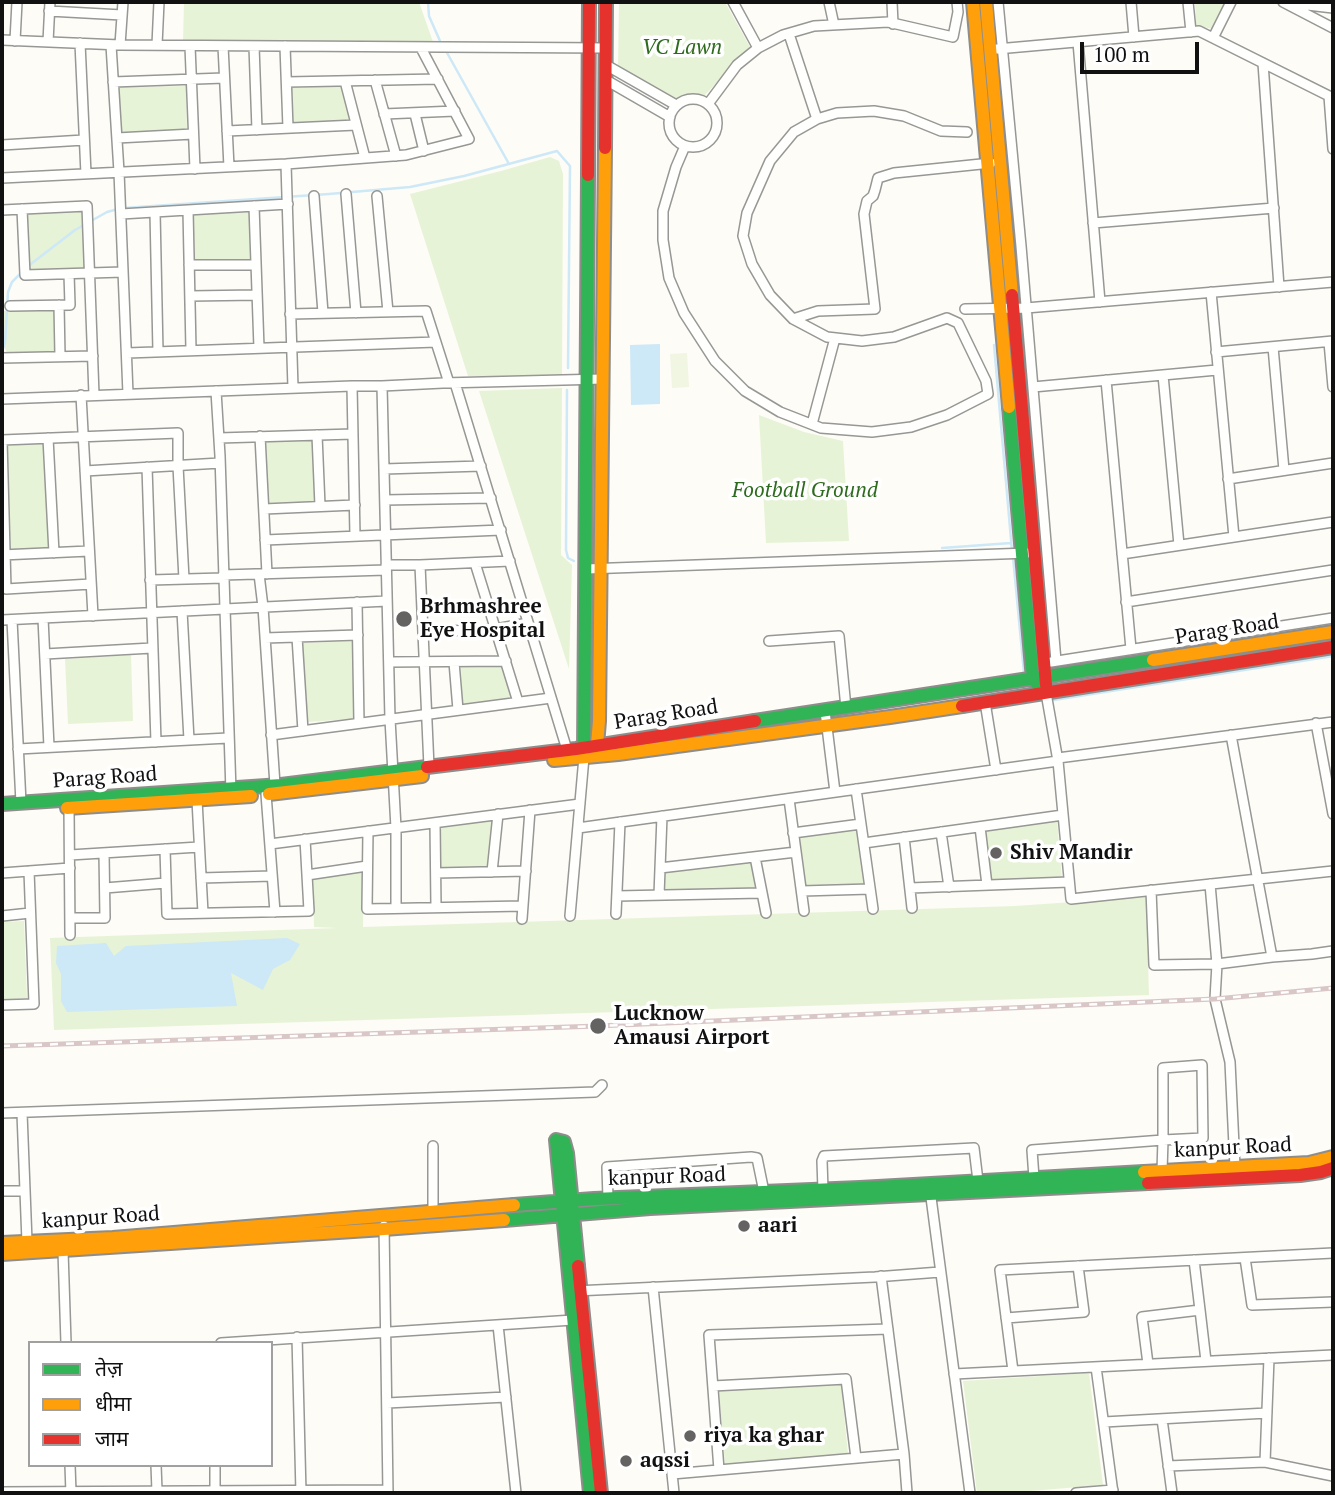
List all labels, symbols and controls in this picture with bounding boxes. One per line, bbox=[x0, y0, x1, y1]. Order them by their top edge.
scale bar bbox=[1083, 28, 1202, 72]
park label: VC Lawn bbox=[642, 35, 722, 61]
text: 100 m bbox=[1093, 40, 1150, 68]
park label: Football Ground bbox=[732, 478, 878, 504]
place label: Brhmashree Eye Hospital bbox=[420, 594, 545, 644]
marker: Brhmashree Eye Hospital bbox=[394, 609, 414, 629]
street label: Parag Road bbox=[1173, 609, 1281, 651]
street label: Parag Road bbox=[612, 694, 720, 736]
street label: Parag Road bbox=[52, 762, 158, 794]
place label: Shiv Mandir bbox=[1010, 840, 1132, 866]
marker: Shiv Mandir bbox=[988, 845, 1004, 861]
place label: Lucknow Amausi Airport bbox=[614, 1001, 770, 1051]
marker: Lucknow Amausi Airport bbox=[588, 1016, 608, 1036]
street label: kanpur Road bbox=[1173, 1132, 1293, 1164]
street label: kanpur Road bbox=[608, 1162, 726, 1192]
street label: kanpur Road bbox=[41, 1201, 161, 1235]
place label: aari bbox=[758, 1213, 797, 1239]
marker: aari bbox=[736, 1218, 752, 1234]
legend bbox=[28, 1341, 273, 1467]
text: तेज़ bbox=[95, 1354, 123, 1382]
text: धीमा bbox=[95, 1389, 131, 1417]
place label: riya ka ghar bbox=[704, 1423, 824, 1449]
text: जाम bbox=[95, 1424, 129, 1452]
marker: riya ka ghar bbox=[682, 1428, 698, 1444]
place label: aqssi bbox=[640, 1448, 690, 1474]
marker: aqssi bbox=[618, 1453, 634, 1469]

